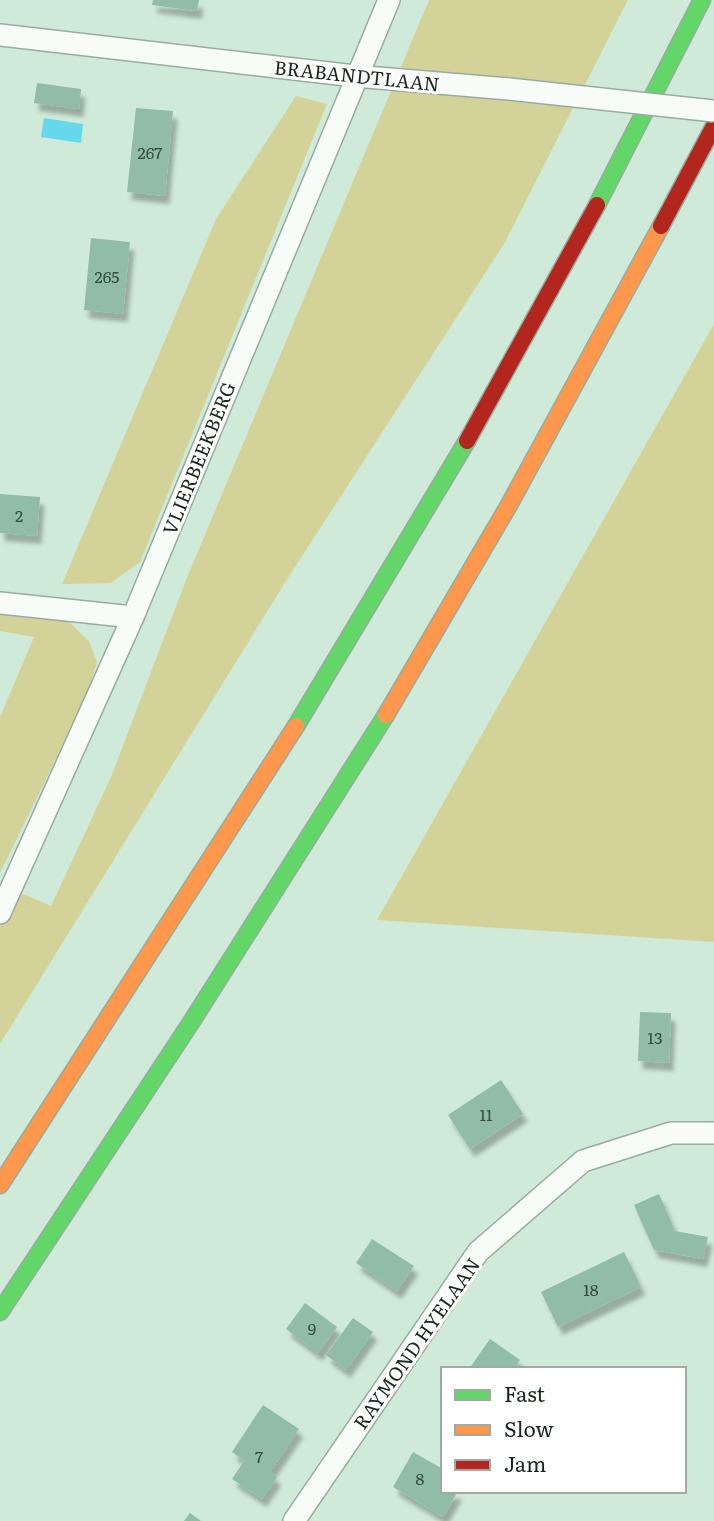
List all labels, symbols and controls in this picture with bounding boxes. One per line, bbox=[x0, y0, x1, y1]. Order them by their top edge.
street label: BRABANDTLAAN bbox=[273, 52, 441, 98]
house number: 267 bbox=[138, 140, 162, 164]
house number: 265 bbox=[95, 264, 119, 288]
street label: VLIERBEEKBERG bbox=[155, 377, 241, 539]
house number: 2 bbox=[15, 503, 23, 527]
house number: 13 bbox=[647, 1025, 663, 1049]
house number: 11 bbox=[479, 1102, 493, 1126]
street label: RAYMOND HYELAAN bbox=[346, 1251, 486, 1435]
house number: 18 bbox=[583, 1277, 599, 1301]
house number: 9 bbox=[308, 1316, 316, 1340]
legend bbox=[441, 1367, 686, 1493]
text: Fast bbox=[504, 1377, 545, 1408]
text: Slow bbox=[504, 1412, 554, 1443]
house number: 7 bbox=[255, 1444, 263, 1468]
text: Jam bbox=[504, 1447, 546, 1478]
house number: 8 bbox=[416, 1466, 425, 1490]

